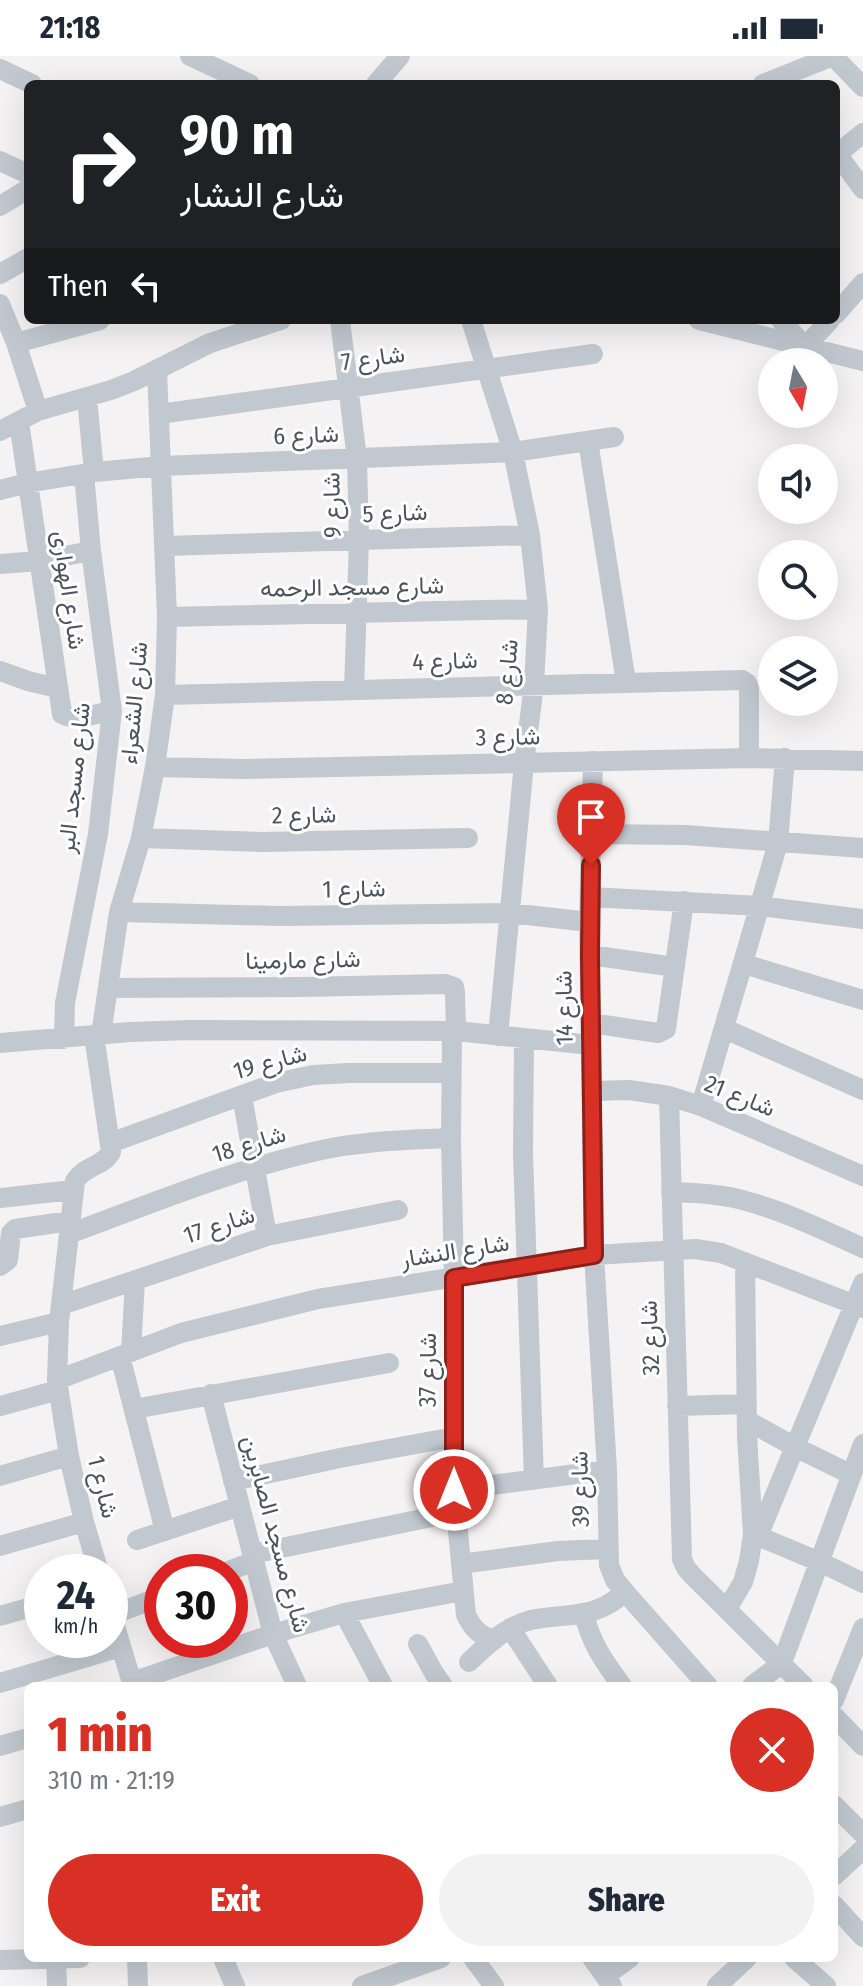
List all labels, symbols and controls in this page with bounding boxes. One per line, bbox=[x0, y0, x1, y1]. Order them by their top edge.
text: 21:18 bbox=[40, 10, 100, 46]
text: 90 m bbox=[180, 102, 294, 169]
icon: right bbox=[48, 112, 152, 216]
text: شارع النشار bbox=[180, 173, 344, 217]
icon: left bbox=[124, 264, 168, 308]
text: Then bbox=[48, 268, 108, 304]
street label: شارع 7 bbox=[340, 340, 407, 378]
north arrow bbox=[758, 348, 838, 428]
map controls bbox=[758, 348, 838, 716]
street label: شارع 6 bbox=[273, 420, 339, 452]
button: sound bbox=[758, 444, 838, 524]
street label: شارع 9 bbox=[317, 472, 349, 538]
street label: شارع 5 bbox=[362, 498, 428, 530]
street label: شارع الهوارى bbox=[45, 529, 91, 652]
button: search bbox=[758, 540, 838, 620]
street label: شارع مسجد الرحمه bbox=[260, 571, 444, 605]
button: layers bbox=[758, 636, 838, 716]
street label: شارع 8 bbox=[490, 638, 526, 706]
street label: شارع الشعراء bbox=[115, 640, 155, 766]
street label: شارع 4 bbox=[412, 646, 478, 678]
street label: شارع مسجد البر bbox=[52, 701, 98, 856]
street label: شارع 3 bbox=[475, 722, 541, 754]
pin bbox=[557, 783, 625, 865]
icon: arrive bbox=[569, 795, 613, 839]
street label: شارع 2 bbox=[272, 800, 337, 832]
street label: شارع 1 bbox=[322, 874, 386, 906]
street label: شارع مارمينا bbox=[245, 945, 361, 977]
street label: شارع 14 bbox=[549, 970, 581, 1046]
street label: شارع 19 bbox=[230, 1039, 310, 1087]
street label: شارع 21 bbox=[700, 1069, 779, 1125]
street label: شارع 18 bbox=[209, 1120, 290, 1170]
street label: شارع 17 bbox=[180, 1200, 259, 1251]
street label: شارع النشار bbox=[398, 1229, 511, 1276]
street label: شارع 32 bbox=[635, 1300, 667, 1376]
street label: شارع 37 bbox=[414, 1333, 444, 1407]
street label: شارع مسجد الصابرين bbox=[234, 1432, 316, 1636]
position arrow bbox=[412, 1448, 496, 1532]
street label: شارع 39 bbox=[565, 1451, 597, 1527]
street label: شارع 1 bbox=[80, 1453, 124, 1522]
speed limit sign: 30 bbox=[144, 1554, 248, 1658]
text: 24 bbox=[57, 1572, 95, 1620]
text: km/h bbox=[54, 1614, 98, 1638]
text: 1 min bbox=[48, 1706, 152, 1764]
button: close bbox=[730, 1708, 814, 1792]
text: 310 m · 21:19 bbox=[48, 1765, 175, 1796]
button: Exit bbox=[48, 1854, 423, 1946]
button: Share bbox=[439, 1854, 814, 1946]

